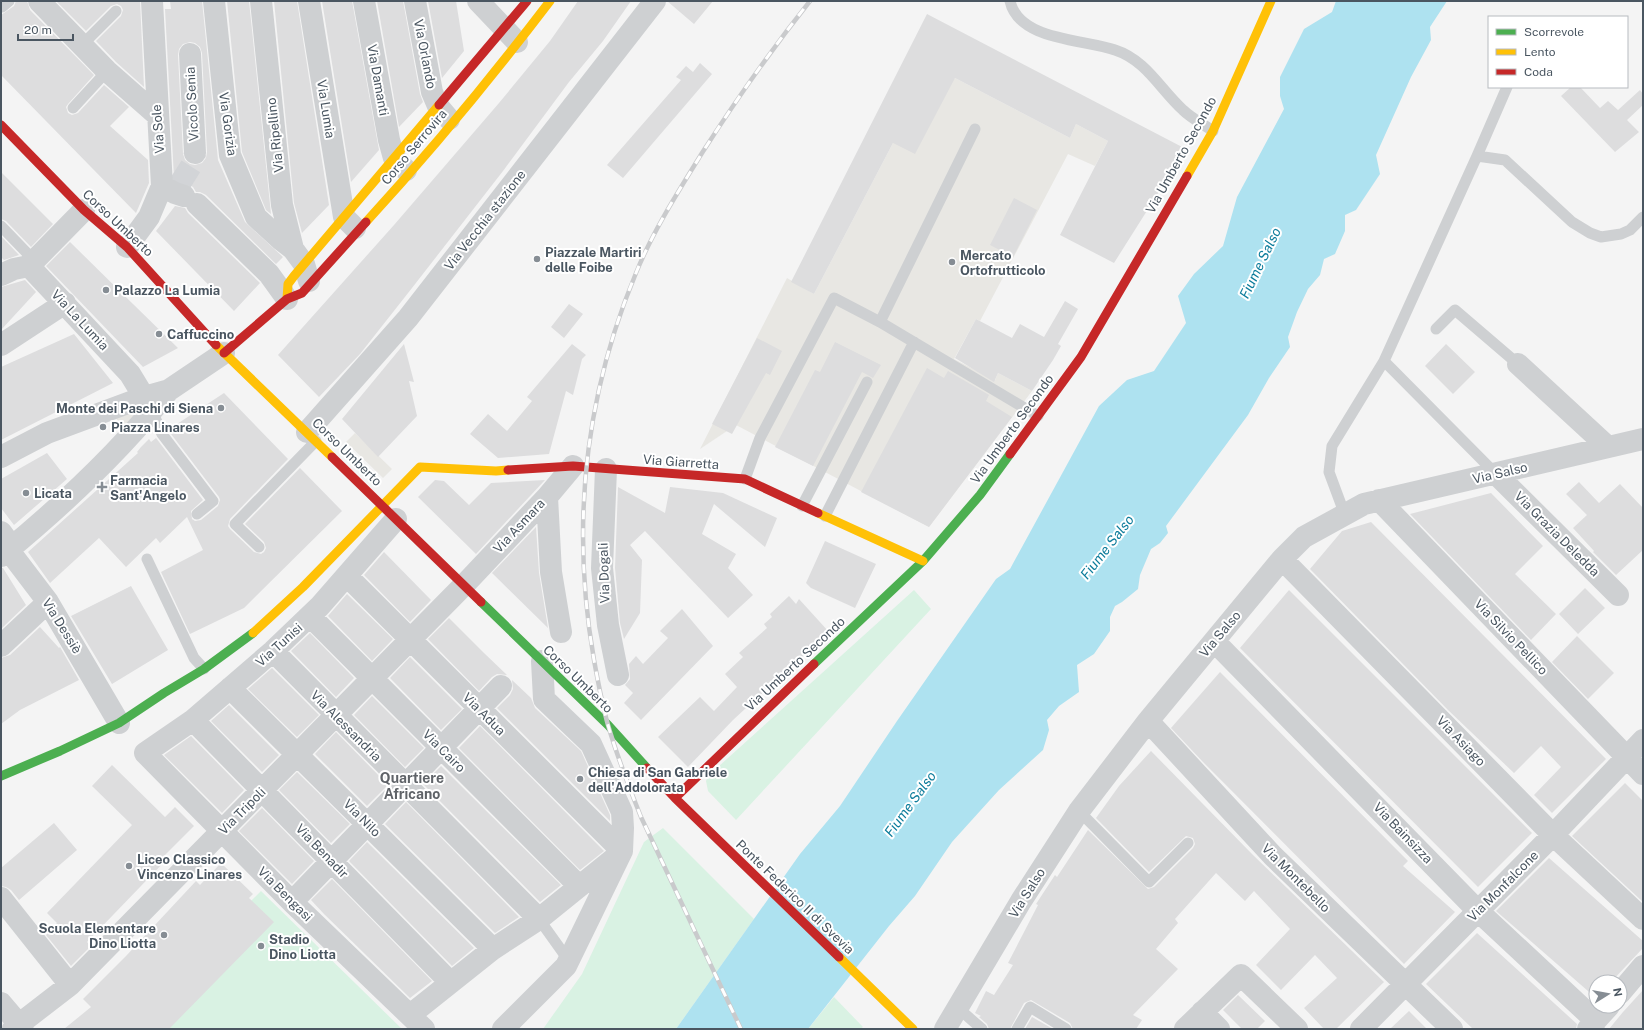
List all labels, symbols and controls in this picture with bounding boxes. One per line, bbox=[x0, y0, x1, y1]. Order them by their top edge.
scale bar bbox=[18, 16, 73, 42]
legend bbox=[1488, 16, 1628, 88]
street label: Via Orlando bbox=[411, 18, 439, 90]
text: 20 m bbox=[24, 23, 52, 37]
text: Scorrevole bbox=[1524, 25, 1584, 39]
street label: Via Damanti bbox=[364, 43, 392, 117]
text: Lento bbox=[1524, 45, 1556, 59]
text: Coda bbox=[1524, 65, 1553, 79]
street label: Vicolo Senia bbox=[183, 66, 201, 142]
street label: Via Lumia bbox=[314, 79, 338, 139]
street label: Via Gorizia bbox=[216, 91, 240, 157]
street label: Via Umberto Secondo bbox=[1143, 94, 1219, 216]
street label: Via Ripellino bbox=[264, 97, 286, 173]
street label: Via Sole bbox=[149, 104, 167, 154]
street label: Corso Serrovira bbox=[378, 106, 450, 188]
street label: Via Vecchia stazione bbox=[441, 167, 529, 273]
street label: Corso Umberto bbox=[80, 187, 156, 259]
water label: Fiume Salso bbox=[1236, 225, 1284, 301]
place label: Piazzale Martiri delle Foibe bbox=[545, 245, 641, 275]
place label: Mercato Ortofrutticolo bbox=[960, 248, 1046, 278]
marker: Piazzale Martiri delle Foibe bbox=[532, 254, 542, 264]
marker: Mercato Ortofrutticolo bbox=[947, 257, 957, 267]
place label: Palazzo La Lumia bbox=[114, 283, 220, 298]
marker: Palazzo La Lumia bbox=[101, 285, 111, 295]
street label: Via La Lumia bbox=[48, 287, 112, 353]
place label: Caffuccino bbox=[167, 327, 234, 342]
marker: Caffuccino bbox=[154, 329, 164, 339]
street label: Via Umberto Secondo bbox=[967, 372, 1057, 486]
place label: Monte dei Paschi di Siena bbox=[56, 401, 213, 416]
marker: Monte dei Paschi di Siena bbox=[216, 403, 226, 413]
street label: Corso Umberto bbox=[309, 415, 385, 489]
place label: Piazza Linares bbox=[111, 420, 200, 435]
marker: Piazza Linares bbox=[98, 422, 108, 432]
street label: Via Giarretta bbox=[643, 452, 719, 472]
street label: Via Salso bbox=[1471, 459, 1529, 487]
place label: Farmacia Sant'Angelo bbox=[110, 473, 186, 503]
marker: Farmacia Sant'Angelo bbox=[97, 482, 107, 492]
place label: Licata bbox=[34, 486, 72, 501]
marker: Licata bbox=[21, 488, 31, 498]
street label: Via Grazia Deledda bbox=[1511, 488, 1603, 580]
street label: Via Asmara bbox=[490, 496, 548, 556]
water label: Fiume Salso bbox=[1077, 511, 1137, 582]
street label: Via Dogali bbox=[595, 542, 613, 604]
street label: Via Dessiè bbox=[39, 596, 85, 656]
street label: Via Silvio Pellico bbox=[1471, 596, 1551, 678]
street label: Via Salso bbox=[1196, 608, 1244, 660]
street label: Via Umberto Secondo bbox=[742, 614, 848, 714]
street label: Via Tunisi bbox=[253, 620, 305, 670]
street label: Corso Umberto bbox=[540, 642, 616, 716]
street label: Via Alessandria bbox=[308, 688, 384, 764]
street label: Via Adua bbox=[460, 690, 508, 738]
street label: Via Asiago bbox=[1434, 713, 1488, 769]
street label: Via Cairo bbox=[420, 727, 468, 775]
place label: Chiesa di San Gabriele dell'Addolorata bbox=[588, 765, 727, 795]
water label: Fiume Salso bbox=[881, 768, 939, 840]
district label: Quartiere Africano bbox=[380, 770, 444, 802]
marker: Chiesa di San Gabriele dell'Addolorata bbox=[575, 774, 585, 784]
street label: Via Tripoli bbox=[215, 784, 269, 838]
street label: Via Nilo bbox=[340, 796, 384, 840]
street label: Via Bainsizza bbox=[1370, 800, 1436, 866]
street label: Via Benadir bbox=[293, 821, 351, 881]
street label: Ponte Federico II di Svevia bbox=[733, 837, 857, 957]
street label: Via Montebello bbox=[1259, 841, 1333, 915]
street label: Via Monfalcone bbox=[1465, 848, 1541, 924]
place label: Liceo Classico Vincenzo Linares bbox=[137, 852, 242, 882]
marker: Liceo Classico Vincenzo Linares bbox=[124, 861, 134, 871]
street label: Via Bengasi bbox=[255, 864, 315, 924]
street label: Via Salso bbox=[1006, 865, 1048, 921]
place label: Scuola Elementare Dino Liotta bbox=[39, 921, 156, 951]
marker: Scuola Elementare Dino Liotta bbox=[159, 930, 169, 940]
place label: Stadio Dino Liotta bbox=[269, 932, 336, 962]
marker: Stadio Dino Liotta bbox=[256, 941, 266, 951]
north arrow bbox=[1588, 974, 1628, 1014]
text: N bbox=[1611, 987, 1625, 997]

